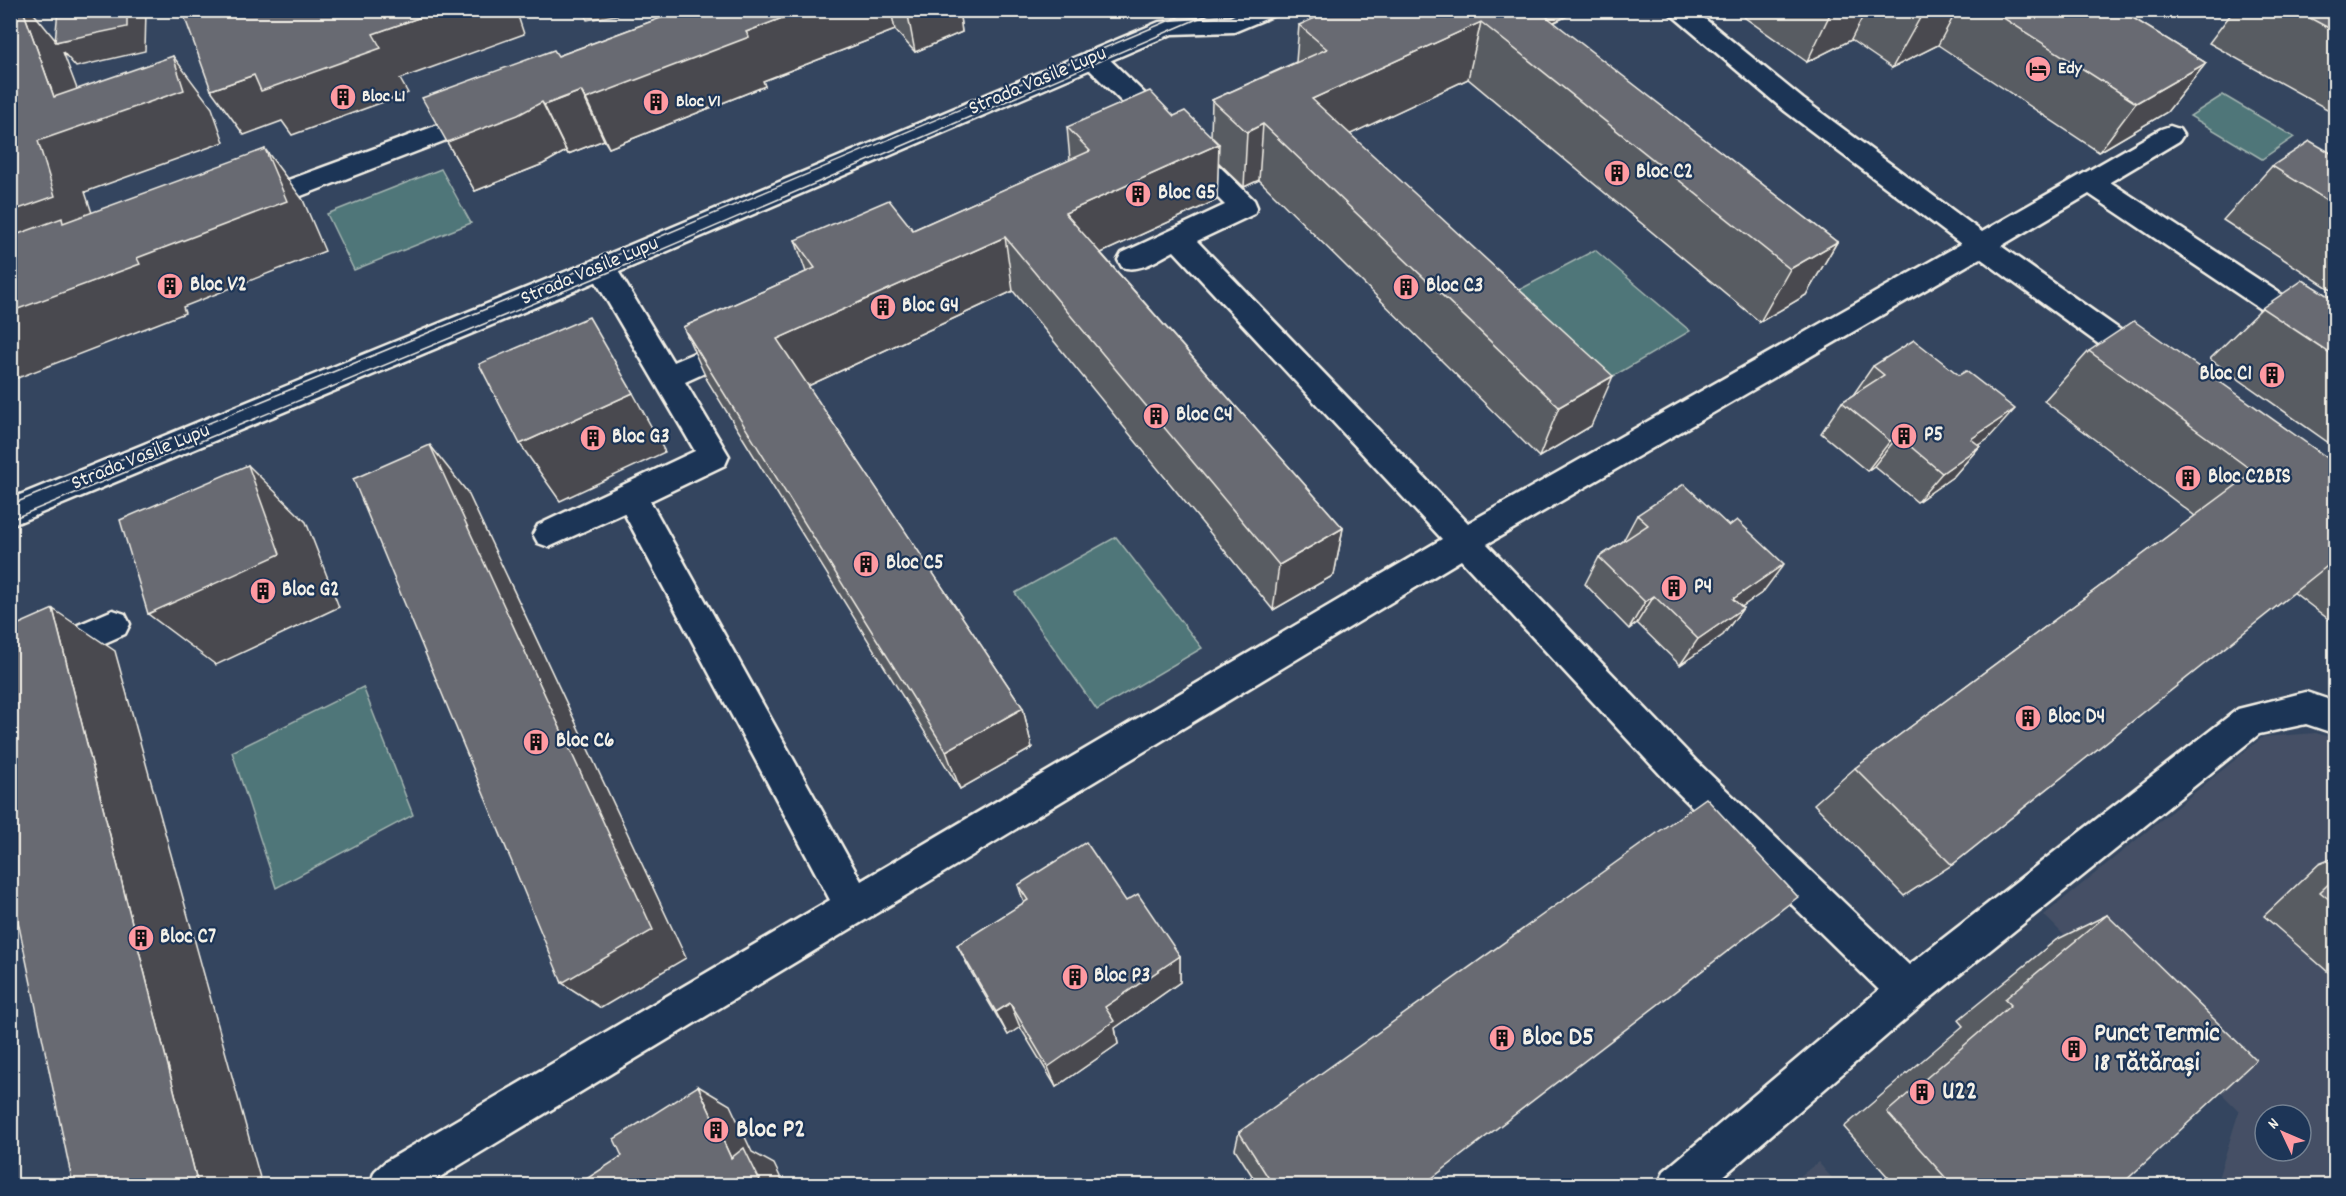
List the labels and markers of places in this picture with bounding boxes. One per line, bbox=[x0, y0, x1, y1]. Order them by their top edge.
hotel icon: Edy bbox=[2023, 54, 2053, 84]
place label: Edy bbox=[2058, 57, 2083, 82]
building icon: Bloc L1 bbox=[328, 82, 358, 112]
place label: Bloc L1 bbox=[362, 85, 406, 110]
building icon: Bloc V1 bbox=[641, 87, 671, 117]
place label: Bloc V1 bbox=[676, 90, 721, 115]
building icon: Bloc C2 bbox=[1602, 158, 1632, 188]
place label: Bloc C2 bbox=[1636, 158, 1693, 188]
building icon: Bloc G5 bbox=[1123, 179, 1153, 209]
place label: Bloc G5 bbox=[1158, 179, 1216, 209]
building icon: Bloc V2 bbox=[155, 271, 185, 301]
place label: Bloc V2 bbox=[190, 271, 247, 301]
building icon: Bloc C3 bbox=[1391, 272, 1421, 302]
place label: Bloc C3 bbox=[1426, 272, 1483, 302]
building icon: Bloc G4 bbox=[868, 292, 898, 322]
place label: Bloc G4 bbox=[902, 292, 959, 322]
place label: Bloc C1 bbox=[2199, 360, 2252, 390]
building icon: Bloc C1 bbox=[2257, 360, 2287, 390]
building icon: Bloc C4 bbox=[1141, 401, 1171, 431]
place label: Bloc C4 bbox=[1176, 401, 1233, 431]
building icon: P5 bbox=[1889, 421, 1919, 451]
place label: P5 bbox=[1924, 421, 1944, 451]
building icon: Bloc G3 bbox=[578, 423, 608, 453]
place label: Bloc G3 bbox=[612, 423, 669, 453]
building icon: Bloc C2BIS bbox=[2173, 463, 2203, 493]
place label: Bloc C2BIS bbox=[2208, 463, 2291, 493]
building icon: Bloc C5 bbox=[851, 549, 881, 579]
place label: Bloc C5 bbox=[886, 549, 944, 579]
building icon: P4 bbox=[1659, 573, 1689, 603]
place label: P4 bbox=[1694, 573, 1712, 603]
building icon: Bloc G2 bbox=[248, 576, 278, 606]
place label: Bloc G2 bbox=[282, 576, 339, 606]
building icon: Bloc D4 bbox=[2013, 703, 2043, 733]
place label: Bloc D4 bbox=[2048, 703, 2105, 733]
building icon: Bloc C6 bbox=[521, 727, 551, 757]
place label: Bloc C6 bbox=[556, 727, 614, 757]
building icon: Bloc C7 bbox=[126, 923, 156, 953]
place label: Bloc C7 bbox=[160, 923, 216, 953]
building icon: Bloc P3 bbox=[1060, 962, 1090, 992]
place label: Bloc P3 bbox=[1094, 962, 1150, 992]
place label: Punct Termic 18 Tătărași bbox=[2094, 1016, 2220, 1083]
place label: Bloc D5 bbox=[1522, 1020, 1594, 1057]
building icon: Bloc D5 bbox=[1487, 1023, 1517, 1053]
building icon: Punct Termic 18 Tătărași bbox=[2059, 1034, 2089, 1064]
place label: U22 bbox=[1942, 1074, 1977, 1111]
building icon: U22 bbox=[1907, 1077, 1937, 1107]
place label: Bloc P2 bbox=[736, 1112, 806, 1149]
building icon: Bloc P2 bbox=[701, 1115, 731, 1145]

